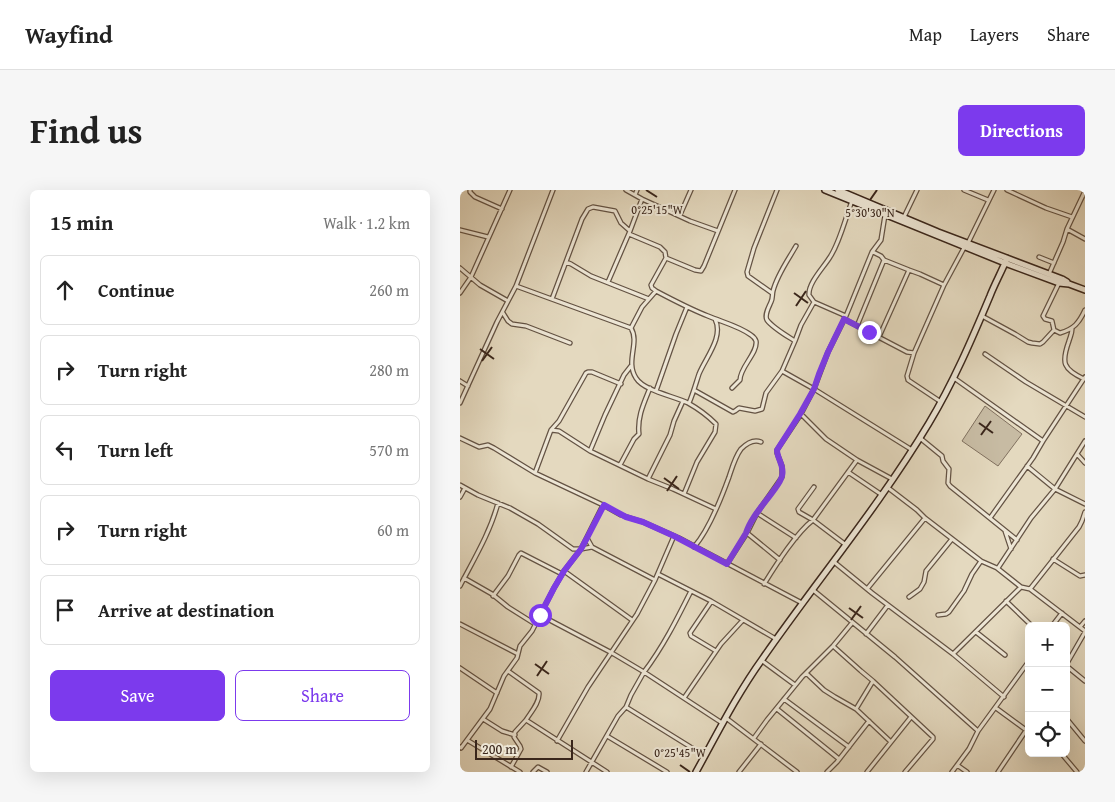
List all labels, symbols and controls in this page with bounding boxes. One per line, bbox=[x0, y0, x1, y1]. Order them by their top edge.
text: Wayfind bbox=[25, 17, 113, 52]
text: Map bbox=[909, 21, 942, 48]
text: Layers bbox=[970, 21, 1019, 48]
text: Share bbox=[1047, 21, 1090, 48]
text: Find us bbox=[30, 105, 143, 156]
button: Directions bbox=[958, 105, 1085, 156]
text: 0°25'15"W bbox=[631, 201, 684, 218]
text: 5°30'30"N bbox=[845, 204, 895, 221]
text: 15 min bbox=[50, 207, 113, 238]
text: Walk · 1.2 km bbox=[323, 211, 410, 235]
icon: ahead bbox=[51, 276, 79, 304]
text: Continue bbox=[98, 276, 175, 304]
text: 260 m bbox=[369, 278, 409, 302]
route end bbox=[858, 321, 881, 344]
icon: right bbox=[51, 356, 79, 384]
text: Turn right bbox=[98, 356, 187, 384]
text: 280 m bbox=[369, 358, 409, 382]
icon: left bbox=[51, 436, 79, 464]
text: Turn left bbox=[98, 436, 173, 464]
text: 570 m bbox=[369, 438, 409, 462]
icon: right bbox=[51, 516, 79, 544]
text: Turn right bbox=[98, 516, 187, 544]
text: 60 m bbox=[377, 518, 409, 542]
icon: arrive bbox=[51, 596, 79, 624]
text: Arrive at destination bbox=[98, 596, 274, 624]
route start bbox=[529, 604, 552, 627]
map controls bbox=[1025, 622, 1070, 757]
button: + bbox=[1025, 622, 1070, 667]
button: − bbox=[1025, 667, 1070, 712]
button: Save bbox=[50, 670, 225, 721]
button: Share bbox=[235, 670, 410, 721]
button: locate bbox=[1025, 712, 1070, 757]
scale bar bbox=[475, 737, 572, 760]
text: 200 m bbox=[482, 739, 517, 759]
text: 0°25'45"W bbox=[654, 744, 707, 761]

